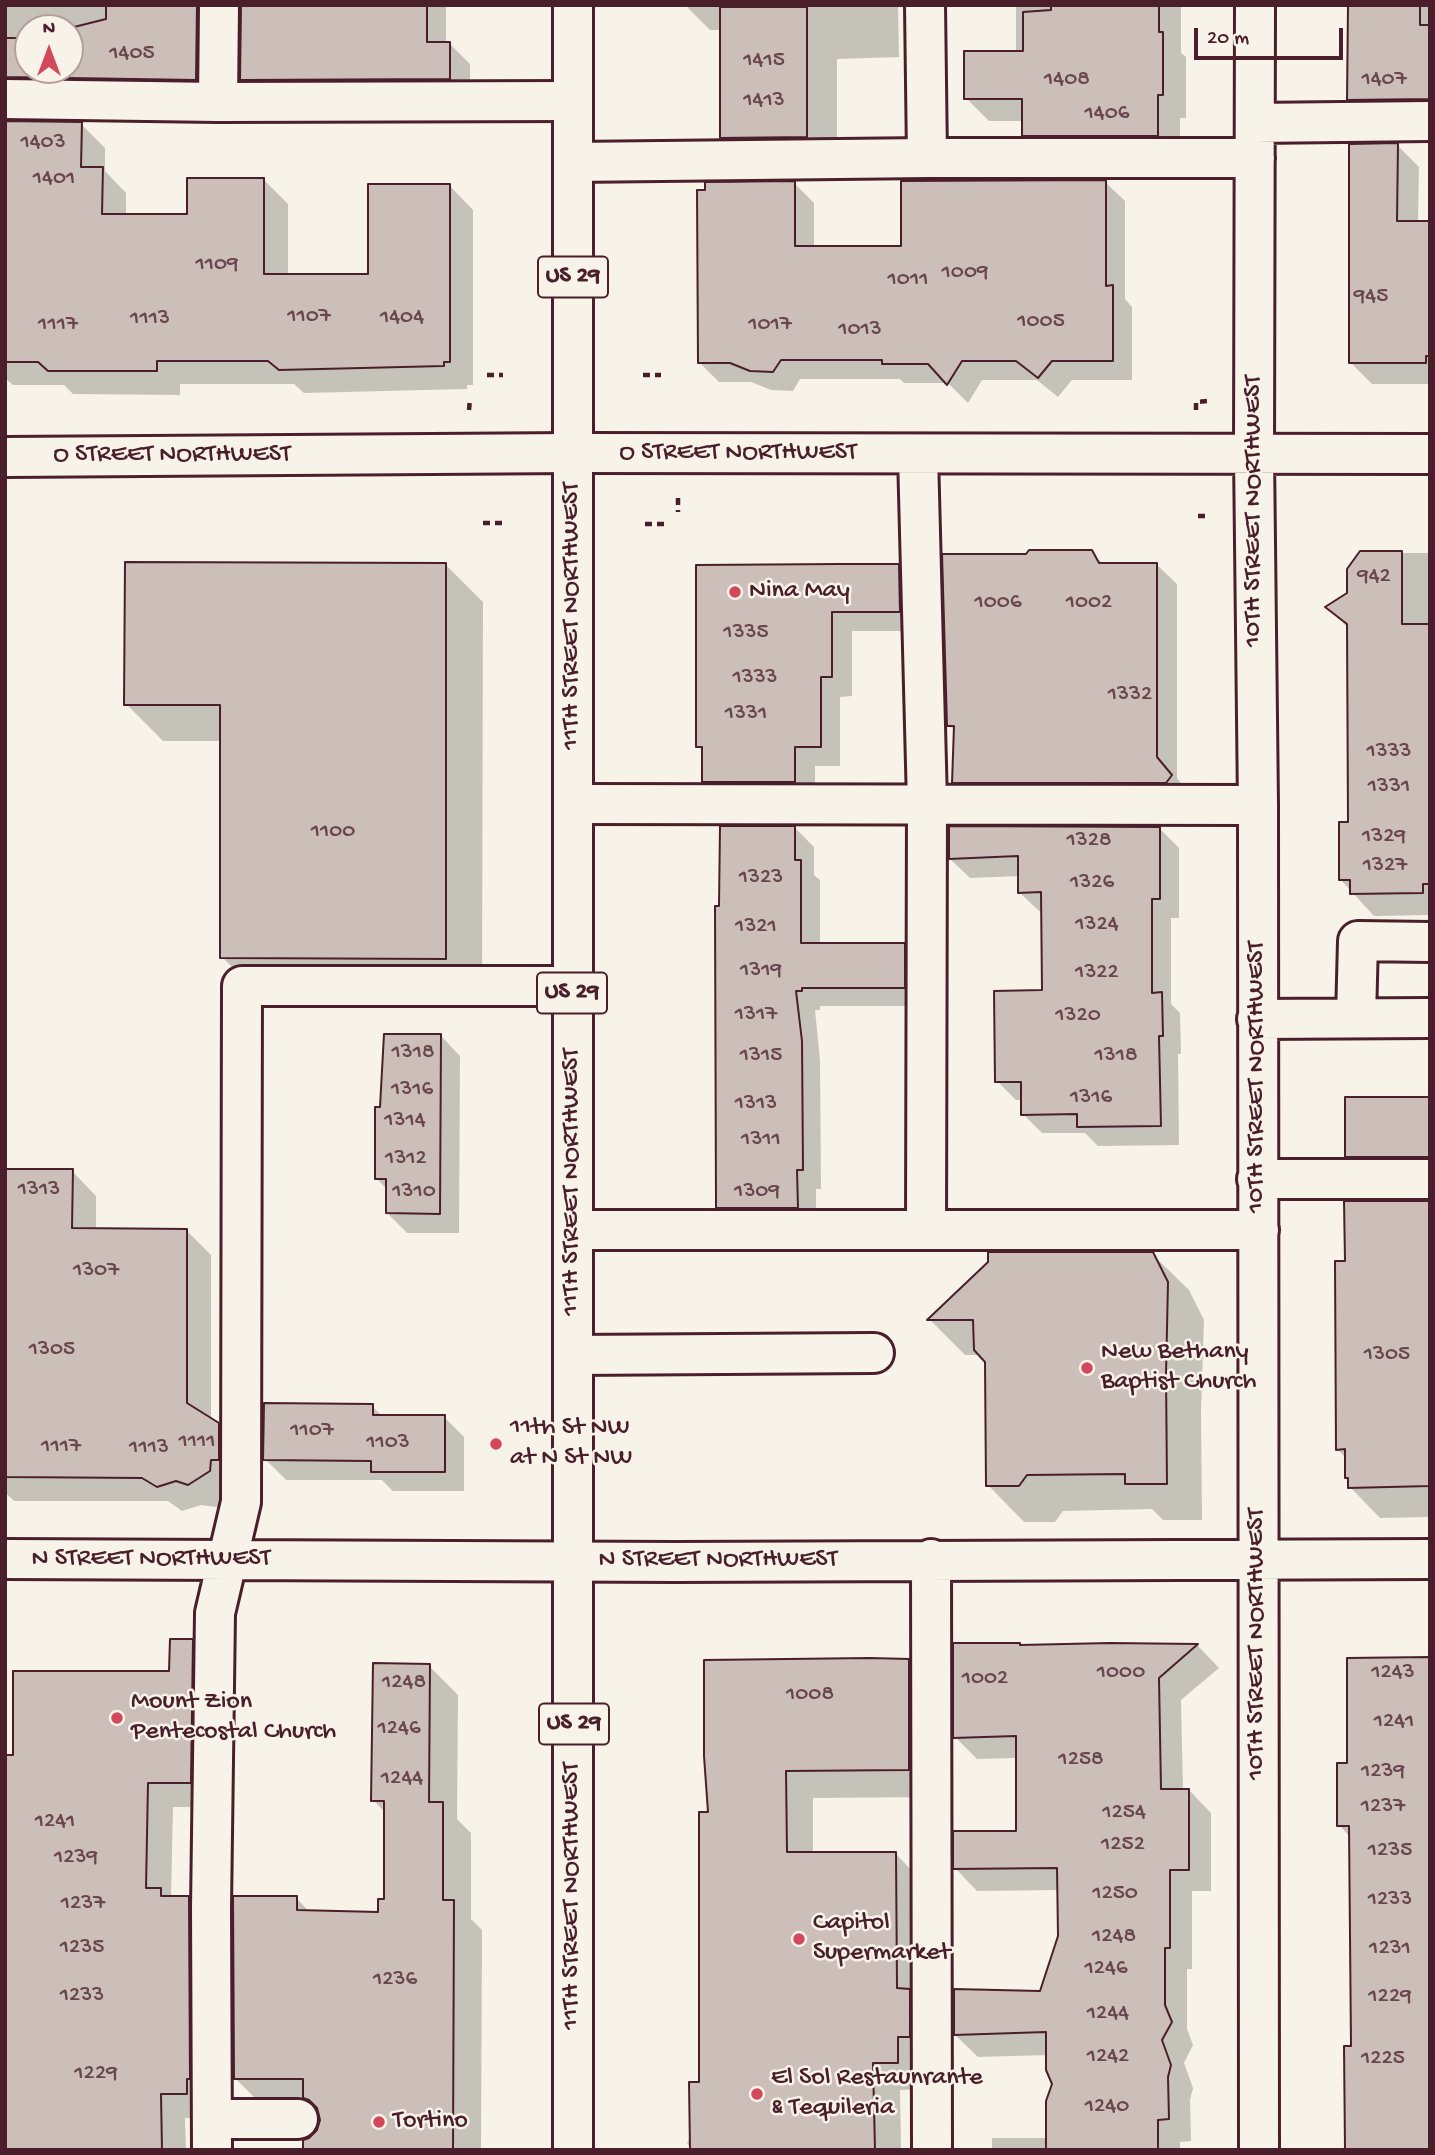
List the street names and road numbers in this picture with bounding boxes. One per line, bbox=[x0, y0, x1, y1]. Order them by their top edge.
road number: US 29 bbox=[538, 256, 608, 298]
street label: 10TH STREET NORTHWEST bbox=[1239, 375, 1271, 647]
street label: O STREET NORTHWEST bbox=[619, 438, 857, 470]
street label: O STREET NORTHWEST bbox=[53, 440, 291, 472]
street label: 11TH STREET NORTHWEST bbox=[557, 482, 589, 750]
street label: 10TH STREET NORTHWEST bbox=[1242, 941, 1274, 1213]
road number: US 29 bbox=[537, 973, 607, 1014]
street label: 11TH STREET NORTHWEST bbox=[557, 1048, 589, 1316]
street label: 10TH STREET NORTHWEST bbox=[1242, 1508, 1274, 1780]
street label: N STREET NORTHWEST bbox=[32, 1544, 270, 1576]
street label: N STREET NORTHWEST bbox=[599, 1545, 837, 1577]
road number: US 29 bbox=[539, 1704, 609, 1744]
street label: 11TH STREET NORTHWEST bbox=[557, 1762, 589, 2030]

